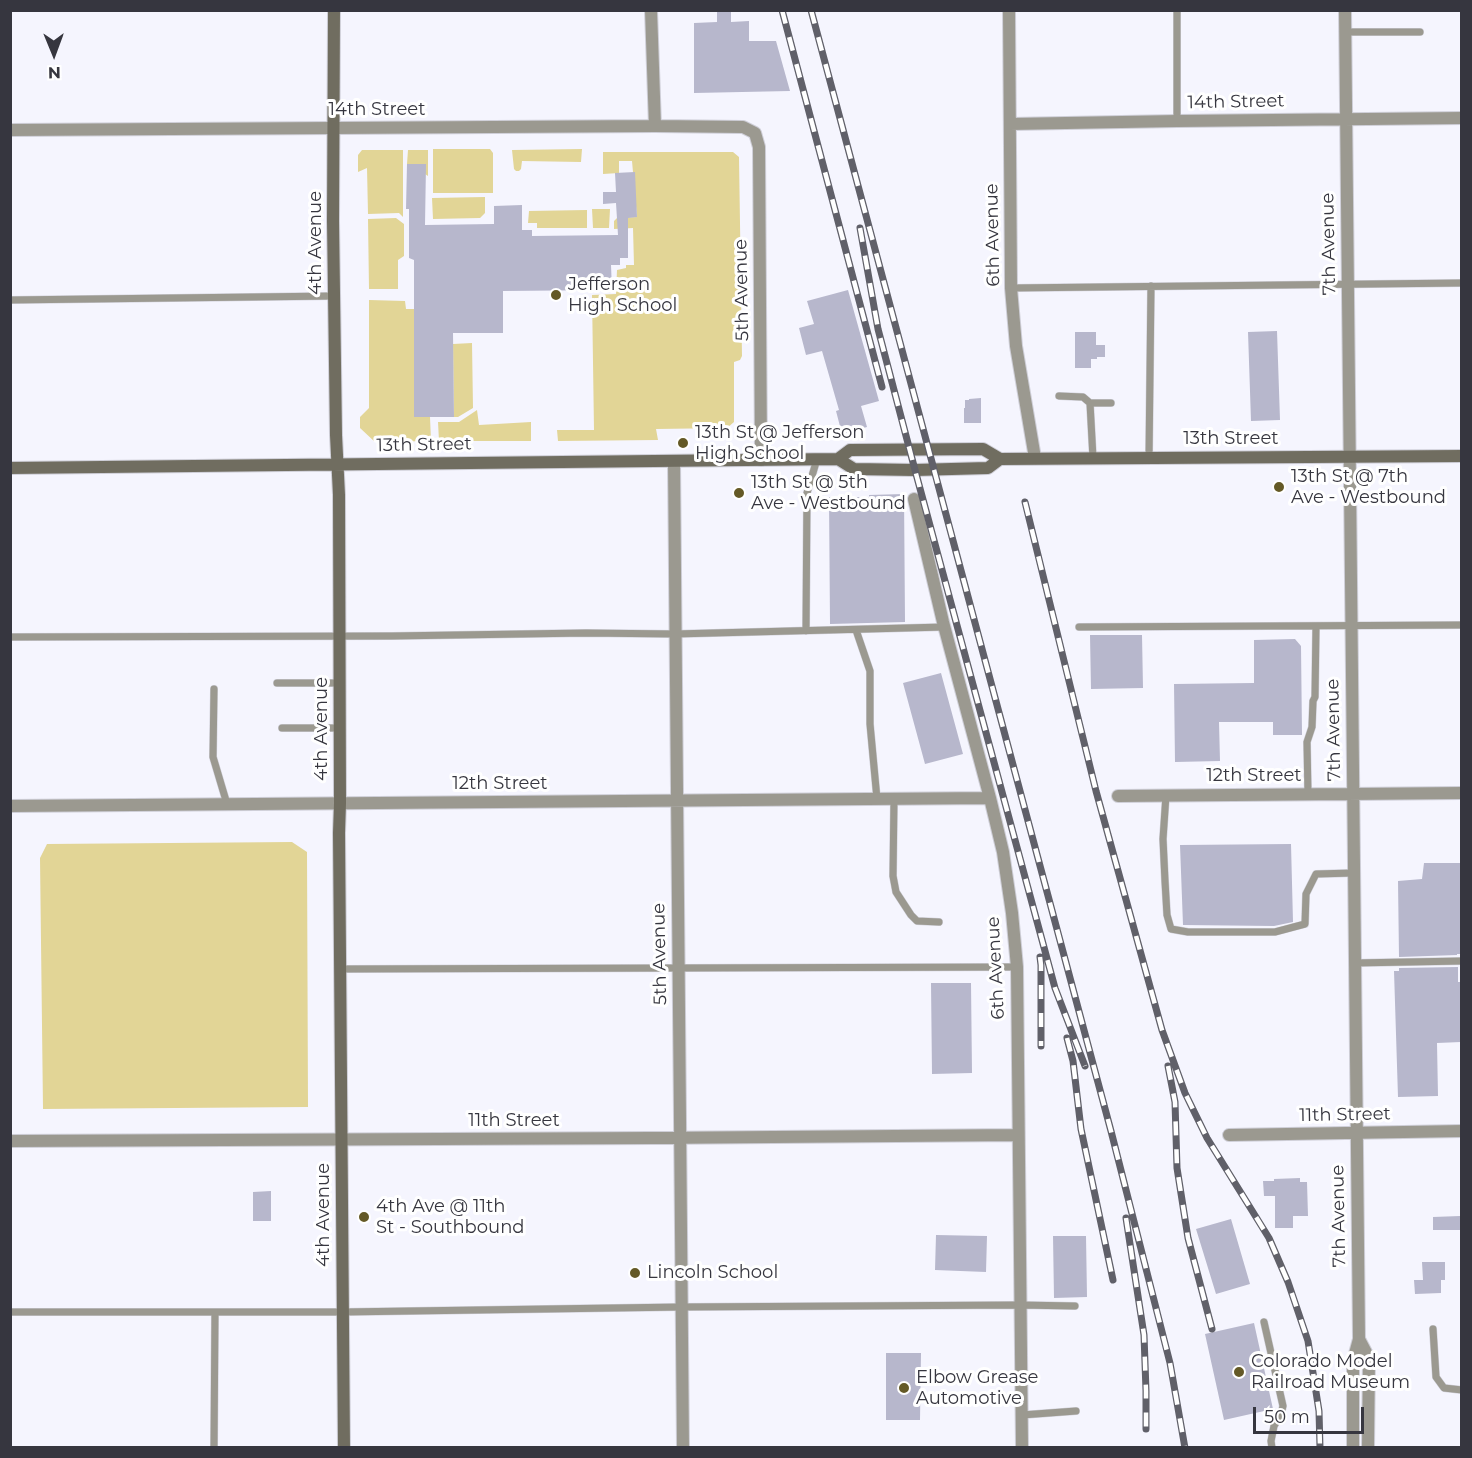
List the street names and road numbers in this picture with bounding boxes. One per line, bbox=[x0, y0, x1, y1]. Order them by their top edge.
street label: 14th Street bbox=[1187, 90, 1285, 114]
street label: 14th Street bbox=[328, 99, 426, 121]
street label: 6th Avenue bbox=[981, 183, 1005, 287]
street label: 4th Avenue bbox=[305, 191, 327, 295]
street label: 7th Avenue bbox=[1317, 193, 1341, 295]
street label: 5th Avenue bbox=[730, 239, 754, 341]
street label: 13th Street bbox=[1183, 428, 1279, 450]
street label: 13th Street bbox=[376, 433, 472, 457]
street label: 4th Avenue bbox=[311, 677, 333, 781]
street label: 7th Avenue bbox=[1322, 679, 1346, 781]
street label: 12th Street bbox=[1206, 765, 1302, 787]
street label: 12th Street bbox=[452, 773, 548, 795]
street label: 5th Avenue bbox=[648, 903, 672, 1005]
street label: 6th Avenue bbox=[983, 916, 1009, 1020]
street label: 11th Street bbox=[1299, 1103, 1391, 1127]
street label: 11th Street bbox=[468, 1110, 560, 1132]
street label: 4th Avenue bbox=[313, 1163, 335, 1267]
street label: 7th Avenue bbox=[1327, 1165, 1351, 1267]

